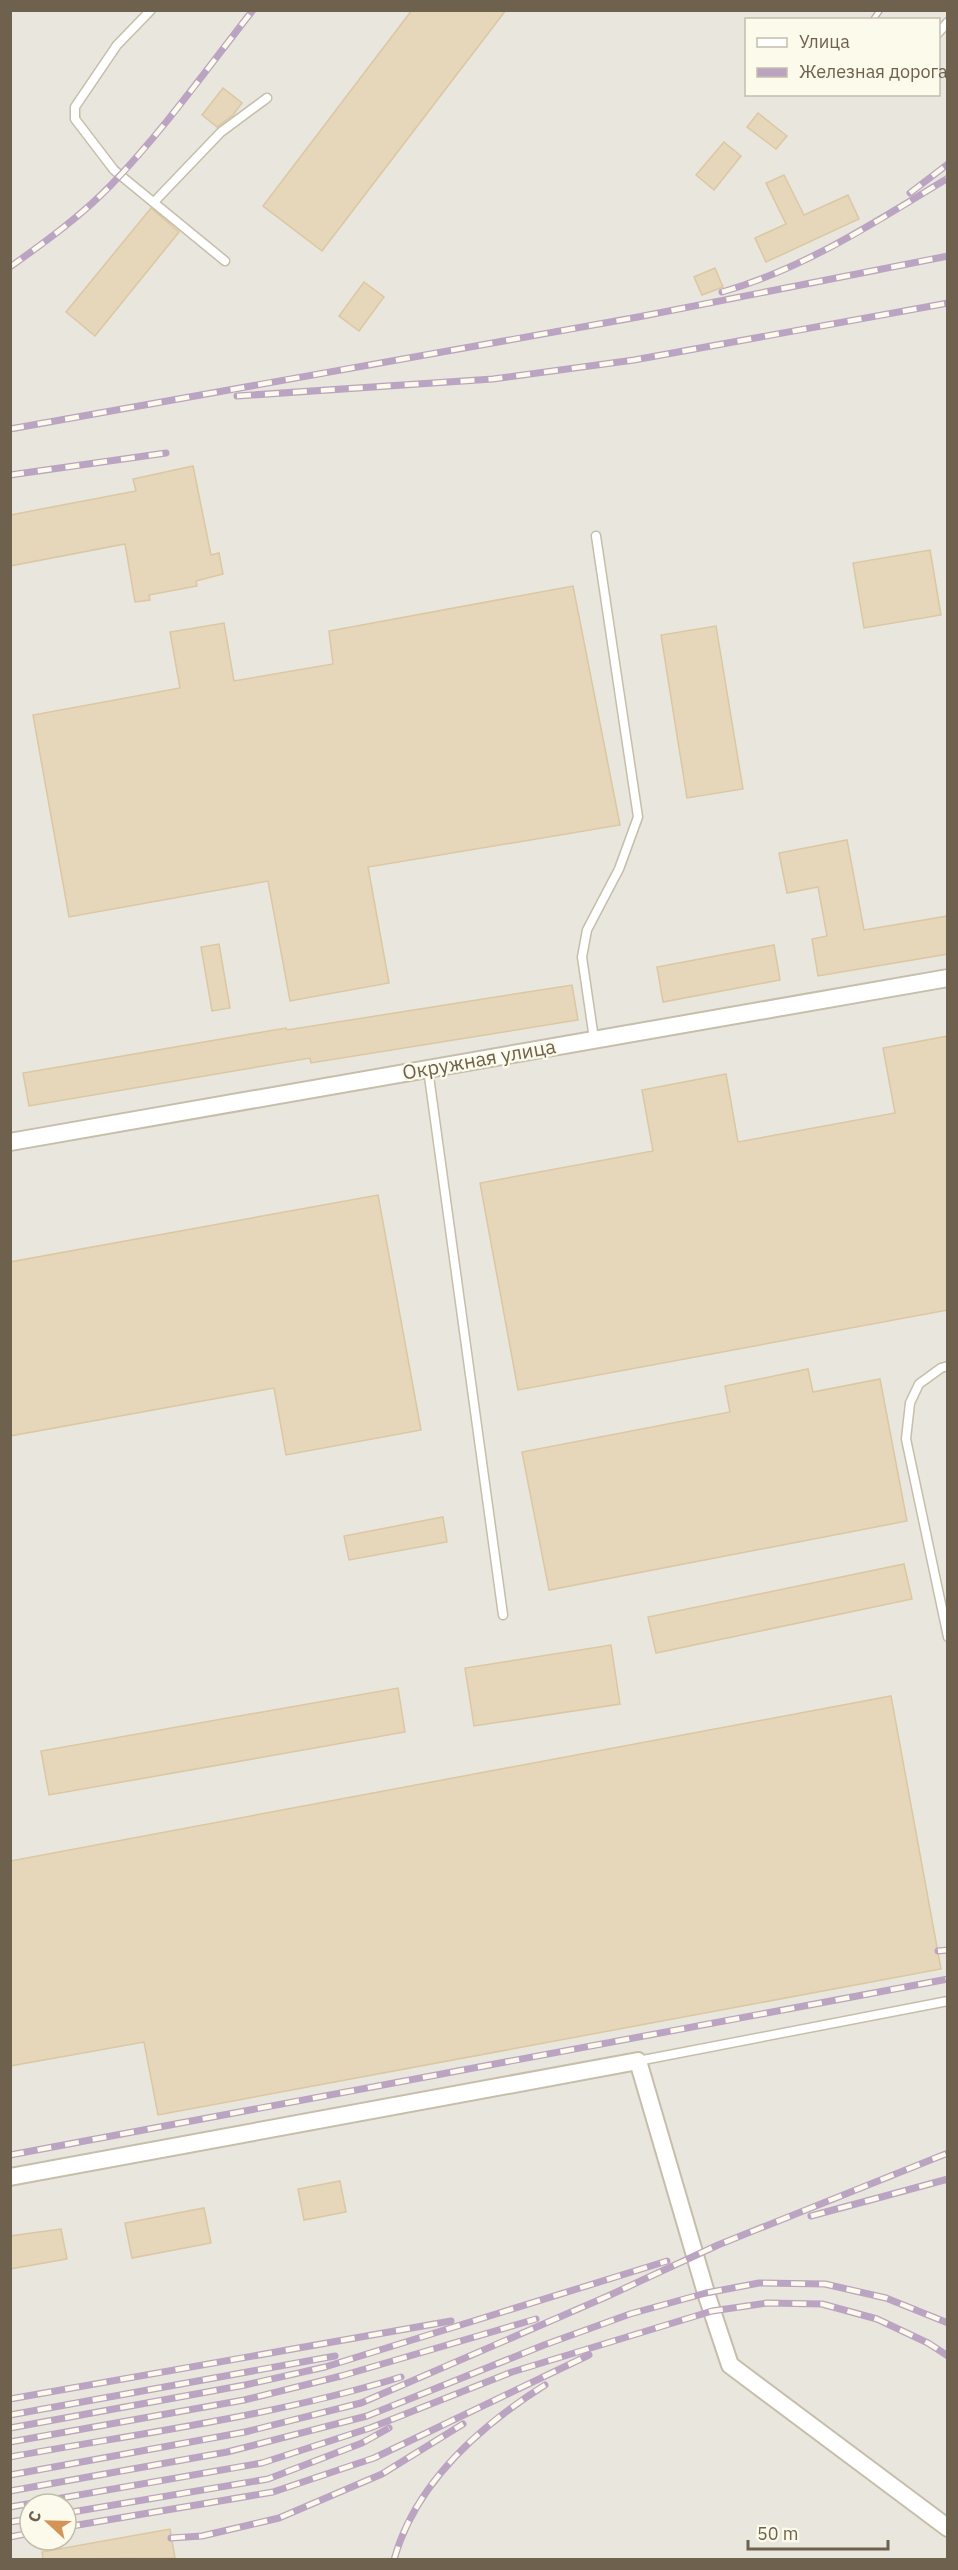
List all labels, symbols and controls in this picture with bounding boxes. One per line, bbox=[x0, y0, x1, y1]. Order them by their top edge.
legend bbox=[745, 18, 940, 96]
text: Улица bbox=[799, 30, 850, 53]
text: Железная дорога bbox=[799, 60, 948, 83]
street label: Окружная улица bbox=[400, 1032, 558, 1086]
north arrow bbox=[18, 2492, 78, 2552]
text: С bbox=[23, 2508, 45, 2525]
scale bar bbox=[748, 2513, 888, 2551]
text: 50 m bbox=[757, 2522, 799, 2545]

